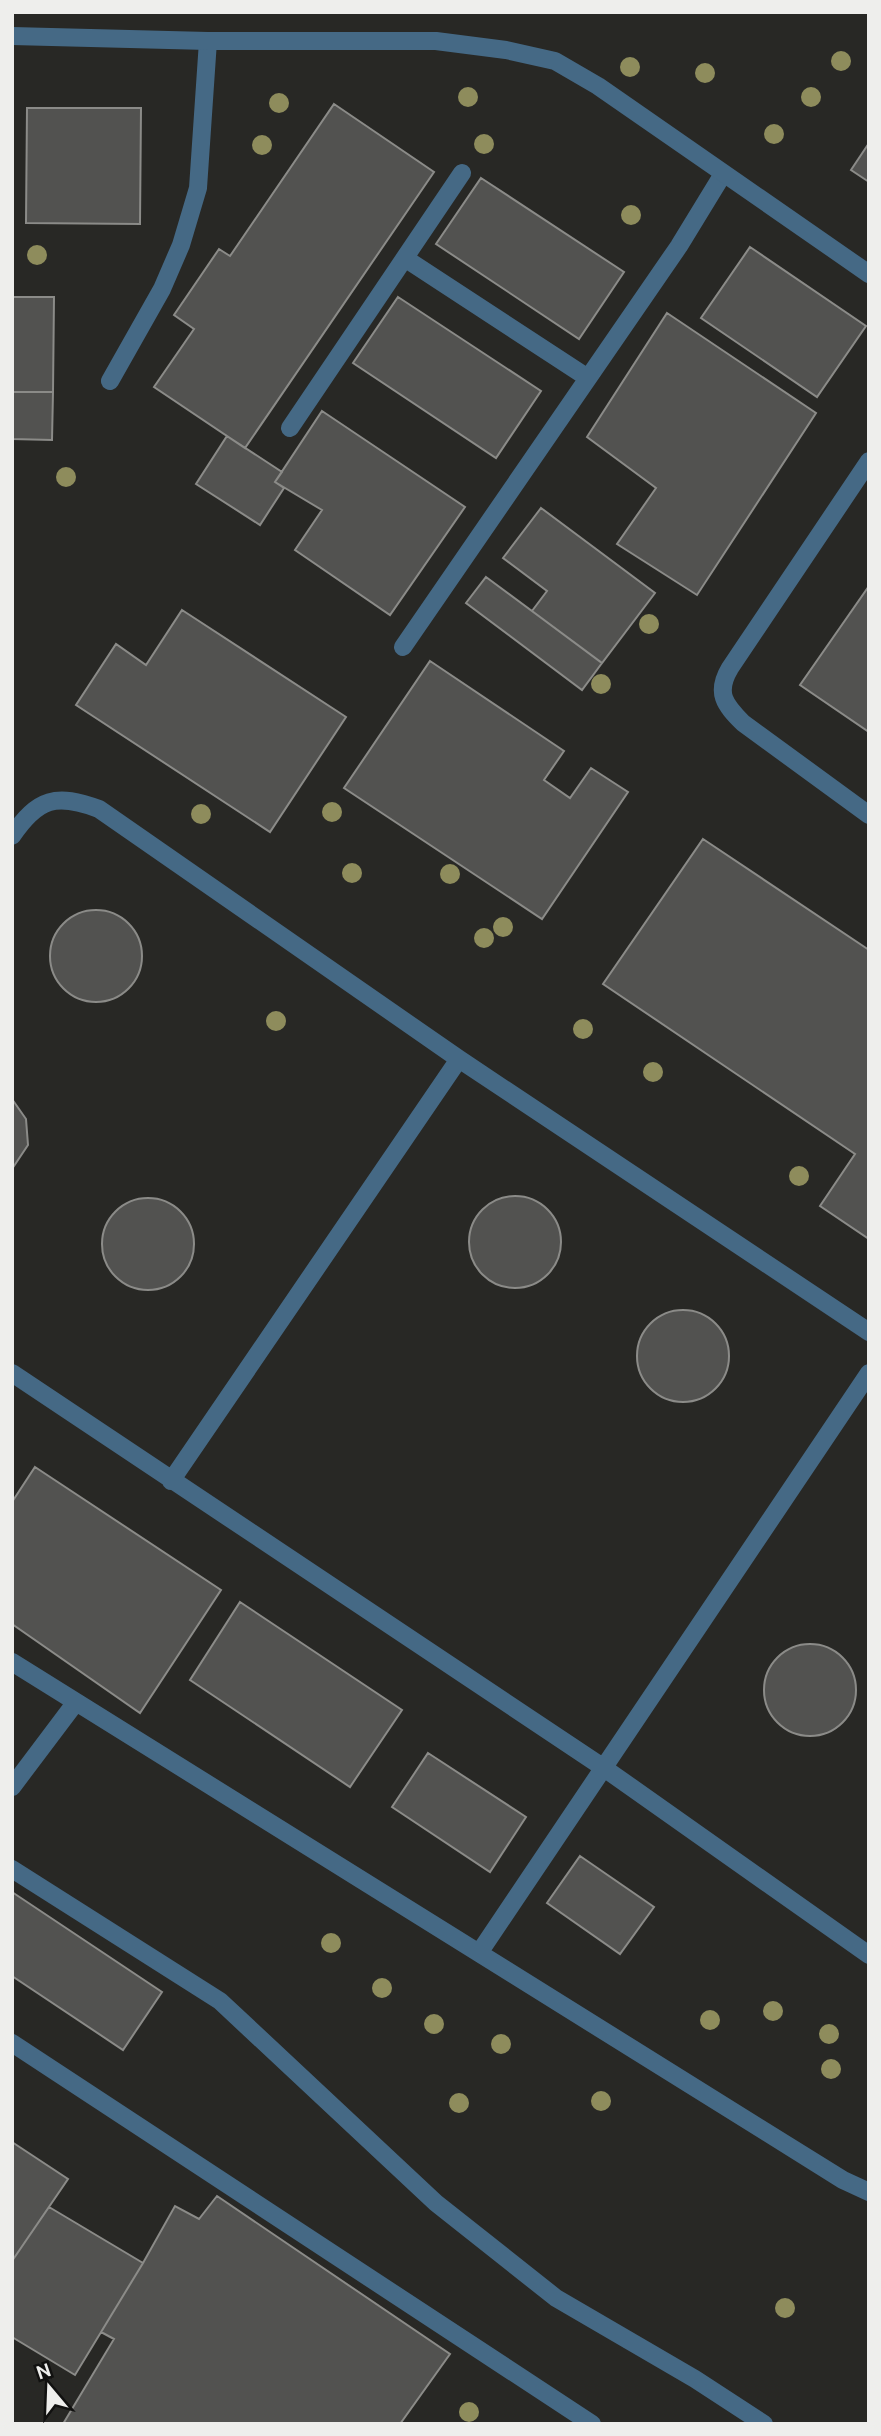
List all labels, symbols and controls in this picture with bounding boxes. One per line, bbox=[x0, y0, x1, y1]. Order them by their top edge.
north arrow bbox=[14, 2352, 84, 2422]
text: N bbox=[33, 2358, 54, 2384]

